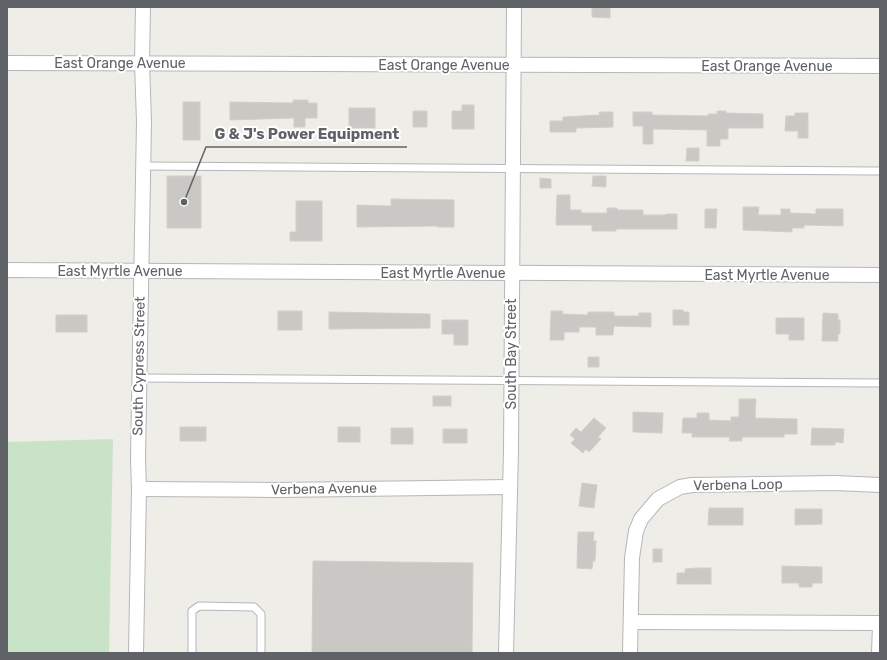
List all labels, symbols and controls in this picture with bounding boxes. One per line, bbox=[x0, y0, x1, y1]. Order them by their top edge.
street label: East Orange Avenue bbox=[54, 55, 186, 72]
street label: East Orange Avenue bbox=[378, 57, 510, 74]
street label: East Orange Avenue bbox=[701, 58, 833, 75]
callout: G & J's Power Equipment bbox=[206, 120, 407, 147]
text: G & J's Power Equipment bbox=[215, 125, 399, 143]
street label: East Myrtle Avenue bbox=[57, 263, 183, 280]
street label: East Myrtle Avenue bbox=[380, 265, 506, 282]
street label: East Myrtle Avenue bbox=[704, 267, 830, 284]
street label: South Cypress Street bbox=[129, 296, 149, 436]
street label: South Bay Street bbox=[503, 298, 520, 409]
street label: Verbena Loop bbox=[693, 476, 783, 494]
street label: Verbena Avenue bbox=[271, 480, 377, 498]

